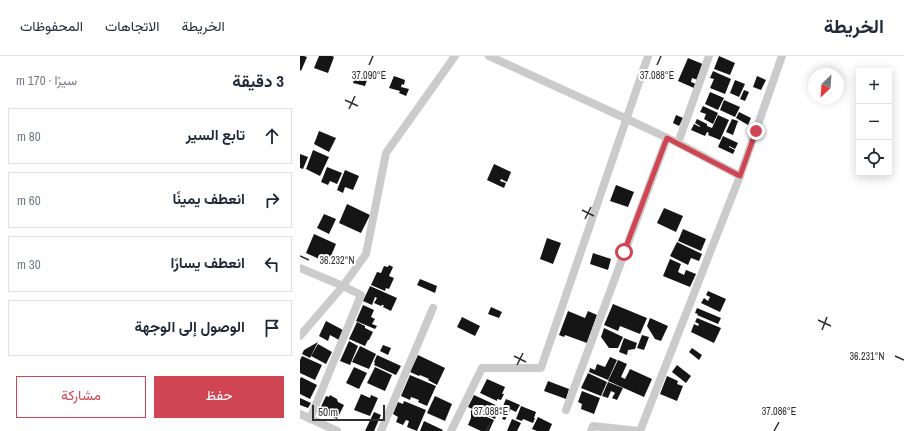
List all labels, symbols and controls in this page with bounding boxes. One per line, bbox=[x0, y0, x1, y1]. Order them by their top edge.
text: الخريطة bbox=[824, 13, 884, 39]
text: المحفوظات bbox=[20, 17, 83, 35]
text: الاتجاهات bbox=[105, 17, 159, 35]
text: الخريطة bbox=[181, 17, 225, 35]
north arrow bbox=[808, 68, 844, 104]
map controls bbox=[856, 68, 892, 176]
button: + bbox=[856, 68, 892, 104]
text: 3 دقيقة bbox=[232, 69, 284, 92]
text: 37.090°E bbox=[352, 69, 386, 82]
text: 37.088°E bbox=[640, 69, 674, 82]
text: سيرًا · 170 m bbox=[16, 72, 77, 89]
button: − bbox=[856, 104, 892, 140]
route end bbox=[747, 122, 765, 140]
text: تابع السير bbox=[186, 124, 245, 145]
icon: ahead bbox=[261, 125, 283, 147]
text: 80 m bbox=[17, 128, 41, 145]
button: locate bbox=[856, 140, 892, 176]
text: انعطف يمينًا bbox=[172, 188, 245, 209]
icon: right bbox=[261, 189, 283, 211]
text: 60 m bbox=[17, 192, 41, 209]
route start bbox=[615, 243, 633, 261]
text: انعطف يسارًا bbox=[171, 252, 245, 273]
icon: left bbox=[261, 253, 283, 275]
text: 36.232°N bbox=[320, 254, 355, 267]
text: 30 m bbox=[17, 256, 41, 273]
text: الوصول إلى الوجهة bbox=[134, 316, 245, 337]
icon: arrive bbox=[261, 317, 283, 339]
text: 36.231°N bbox=[850, 350, 885, 363]
button: مشاركة bbox=[16, 376, 146, 418]
button: حفظ bbox=[154, 376, 284, 418]
scale bar bbox=[312, 403, 385, 422]
text: 50 m bbox=[318, 405, 338, 419]
text: 37.088°E bbox=[474, 405, 508, 418]
text: 37.086°E bbox=[762, 405, 796, 418]

